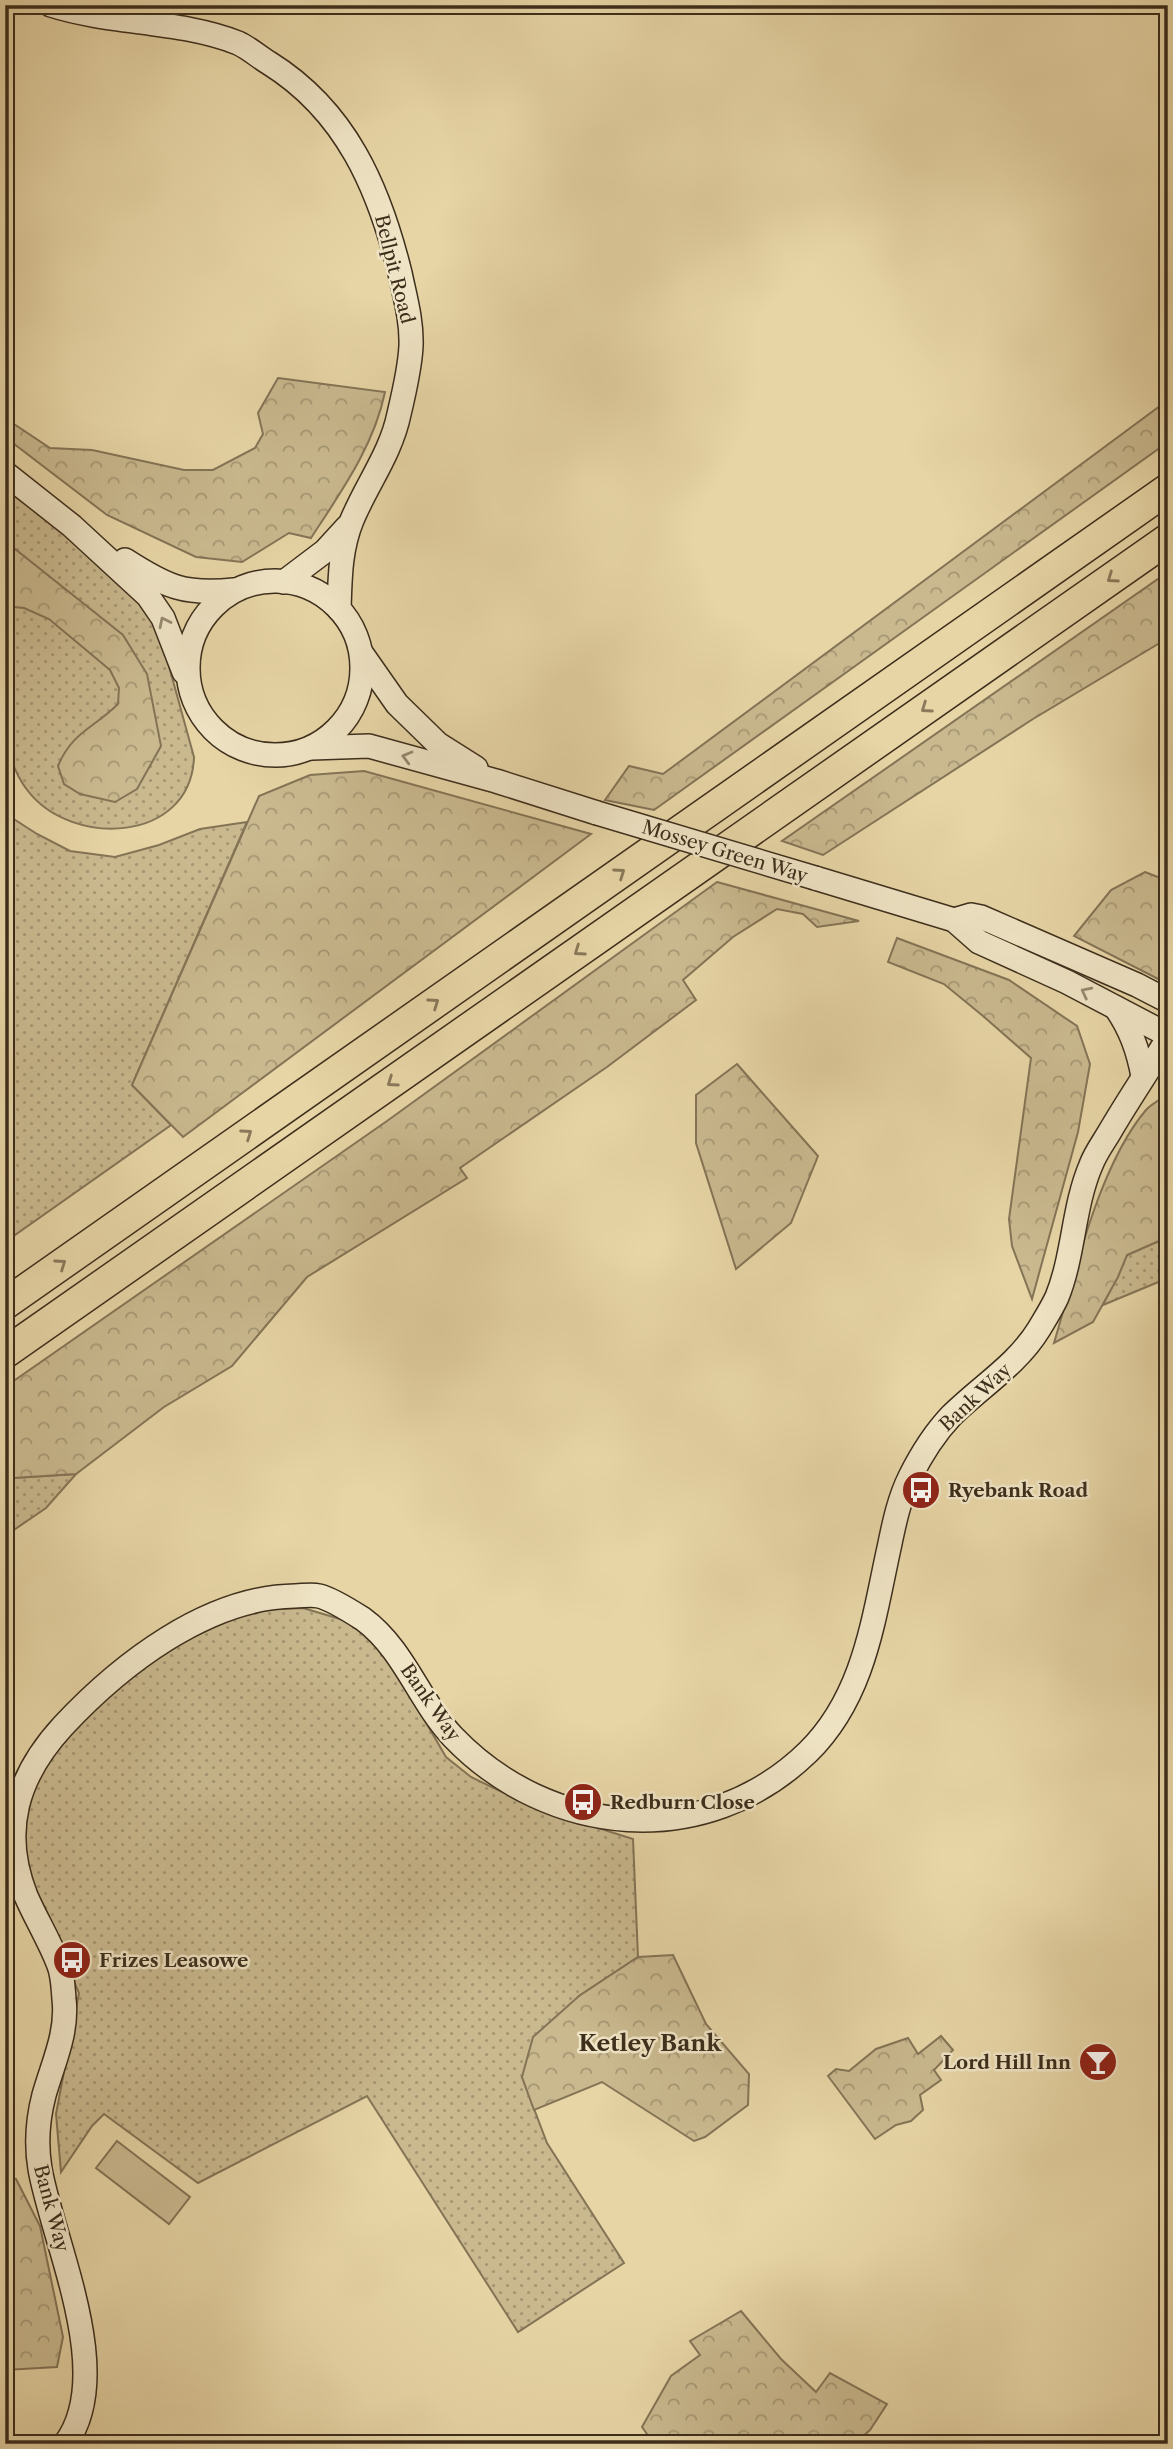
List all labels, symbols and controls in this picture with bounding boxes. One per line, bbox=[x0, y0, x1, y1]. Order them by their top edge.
street label: Bellpit Road bbox=[370, 212, 419, 326]
one-way arrow bbox=[1107, 570, 1120, 582]
one-way arrow bbox=[158, 616, 172, 629]
one-way arrow bbox=[921, 700, 934, 712]
one-way arrow bbox=[401, 750, 413, 765]
street label: Mossey Green Way bbox=[639, 815, 811, 888]
one-way arrow bbox=[612, 869, 625, 881]
one-way arrow bbox=[574, 943, 587, 955]
one-way arrow bbox=[1081, 986, 1093, 1000]
one-way arrow bbox=[426, 999, 439, 1011]
one-way arrow bbox=[387, 1074, 400, 1086]
one-way arrow bbox=[239, 1130, 252, 1142]
one-way arrow bbox=[53, 1260, 66, 1272]
street label: Bank Way bbox=[935, 1358, 1016, 1436]
bus stop icon: Ryebank Road bbox=[900, 1469, 942, 1511]
place label: Ryebank Road bbox=[948, 1479, 1089, 1502]
street label: Bank Way bbox=[396, 1659, 466, 1746]
bus stop icon: Redburn Close bbox=[562, 1781, 604, 1823]
place label: Redburn Close bbox=[610, 1791, 755, 1814]
bus stop icon: Frizes Leasowe bbox=[51, 1939, 93, 1981]
place label: Frizes Leasowe bbox=[99, 1949, 248, 1972]
district label: Ketley Bank bbox=[579, 2029, 722, 2057]
bar icon: Lord Hill Inn bbox=[1077, 2041, 1119, 2083]
place label: Lord Hill Inn bbox=[943, 2051, 1071, 2074]
street label: Bank Way bbox=[29, 2162, 74, 2255]

